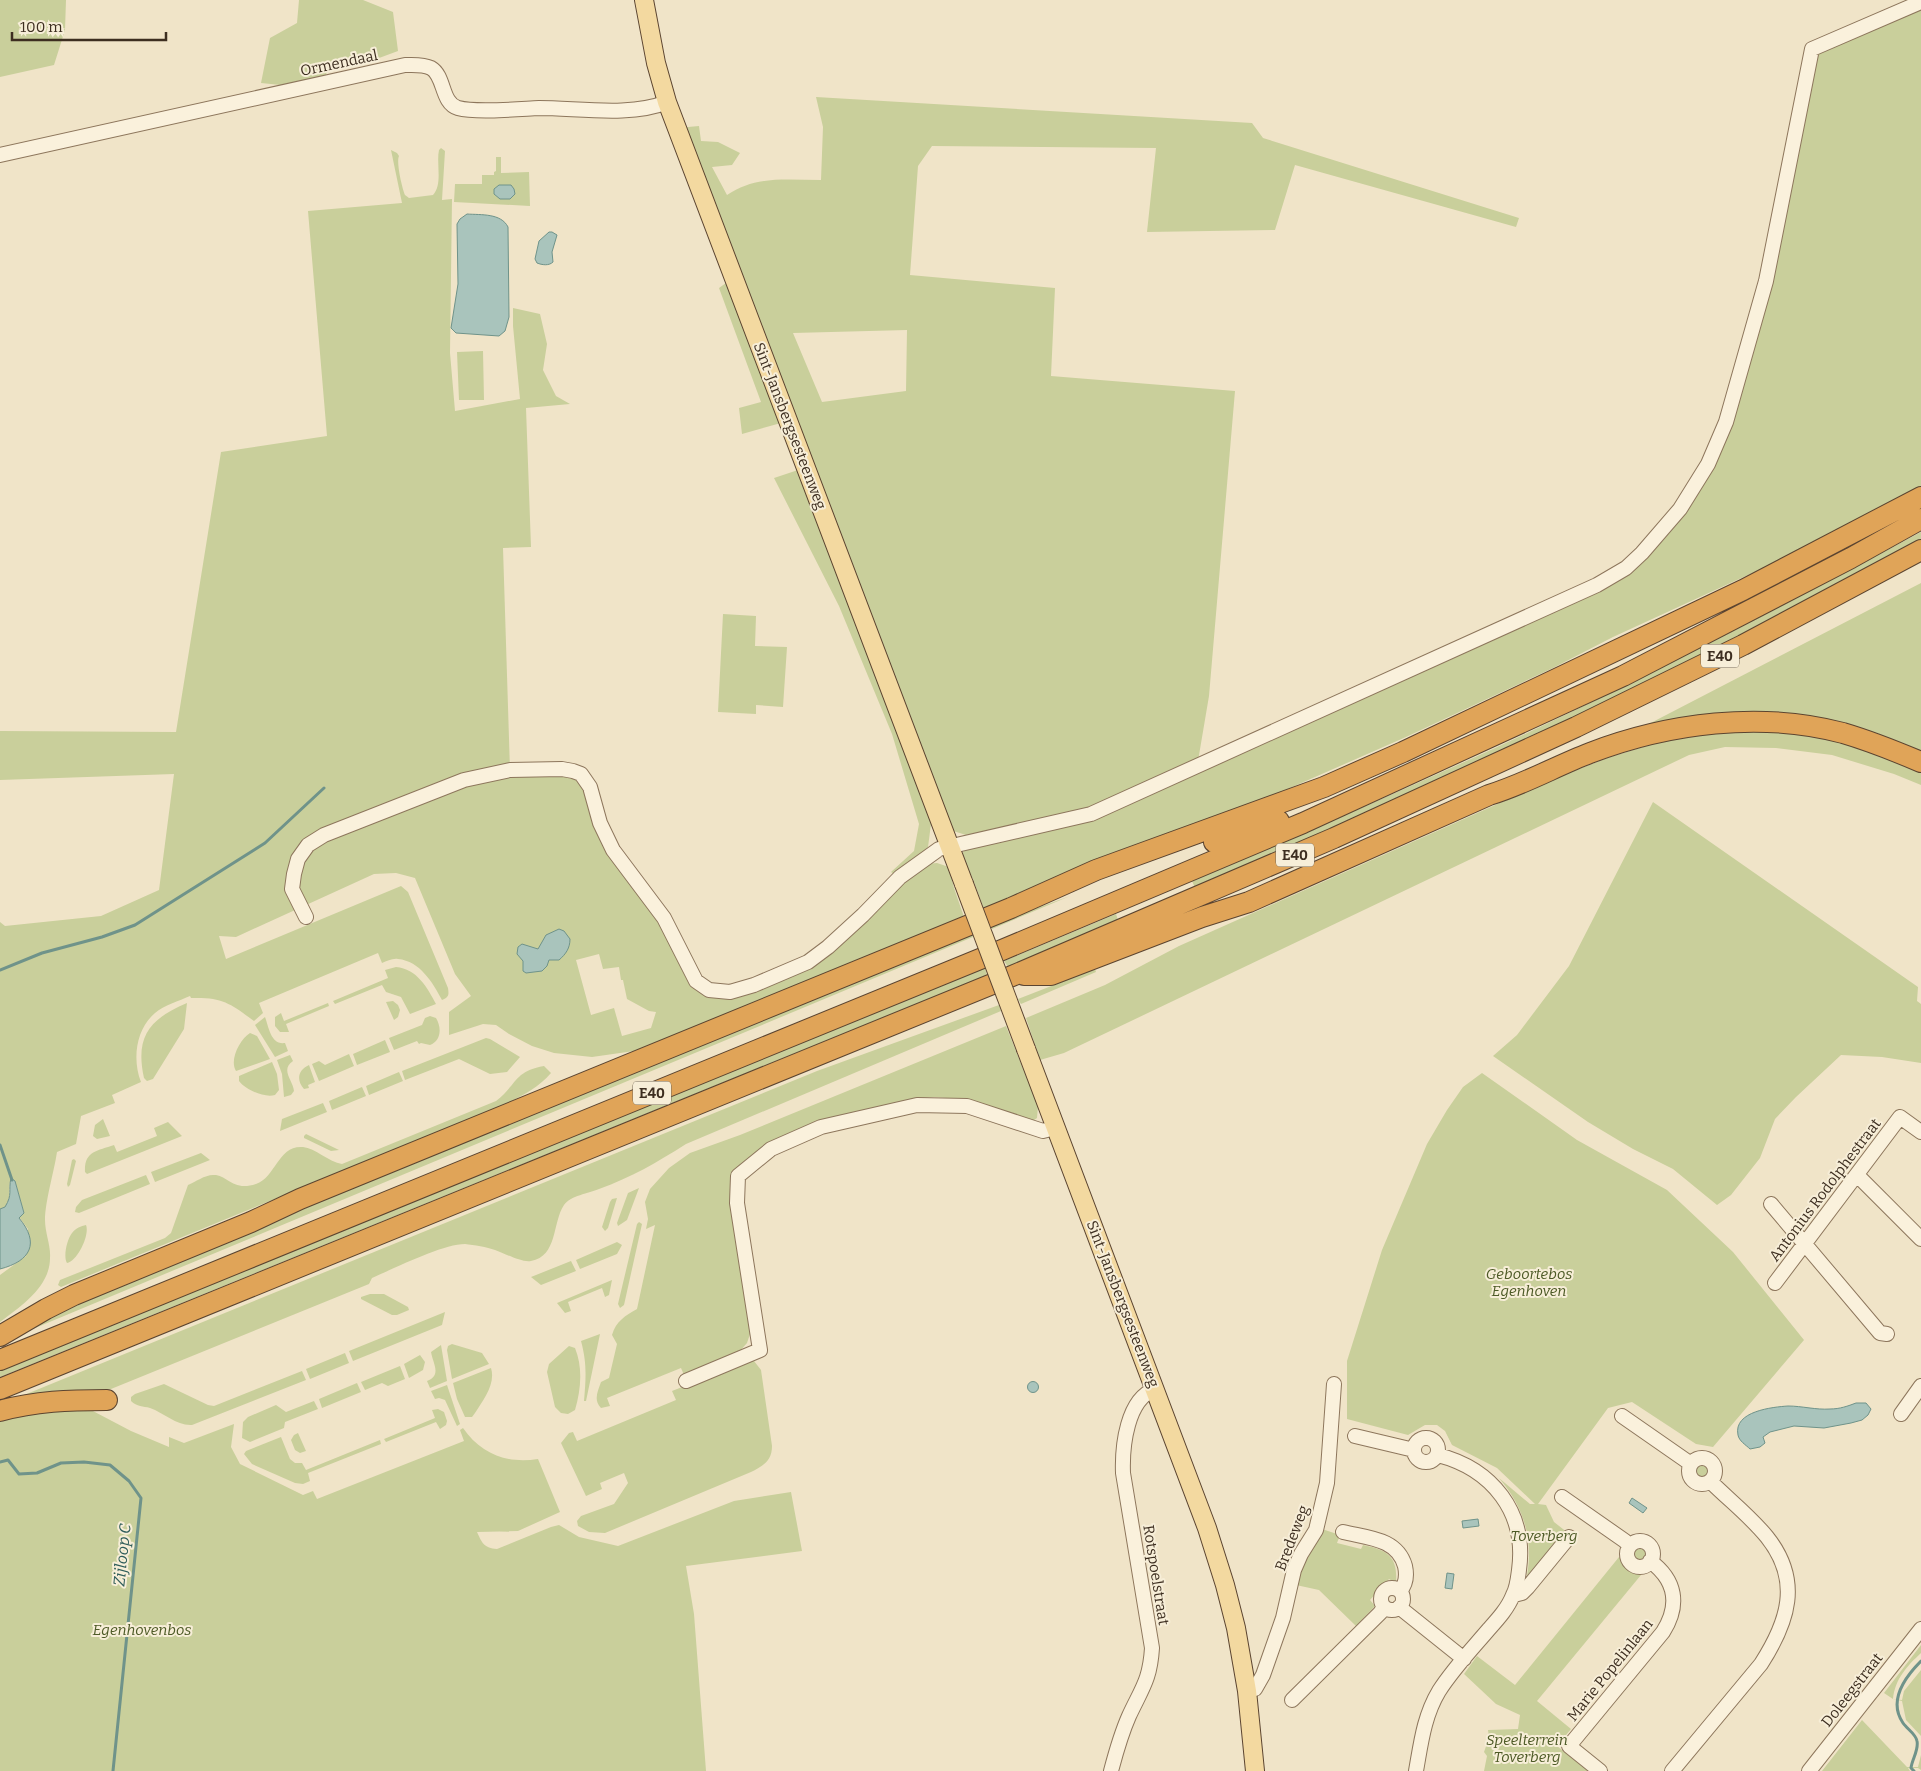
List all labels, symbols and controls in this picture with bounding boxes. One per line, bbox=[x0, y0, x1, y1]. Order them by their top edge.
scale bar bbox=[12, 10, 166, 42]
text: 100 m bbox=[20, 18, 63, 36]
street label: Ormendaal bbox=[299, 46, 379, 80]
street label: Sint-Jansbergsesteenweg bbox=[750, 340, 830, 512]
road number: E40 bbox=[1701, 644, 1739, 668]
road number: E40 bbox=[1276, 844, 1314, 866]
road number: E40 bbox=[633, 1082, 671, 1104]
street label: Antonius Rodolphestraat bbox=[1765, 1115, 1885, 1265]
street label: Sint-Jansbergsesteenweg bbox=[1083, 1218, 1163, 1390]
park label: Geboortebos Egenhoven bbox=[1486, 1265, 1572, 1300]
street label: Bredeweg bbox=[1271, 1503, 1313, 1573]
water label: Zijloop C bbox=[109, 1523, 135, 1587]
street label: Rotspoelstraat bbox=[1139, 1524, 1173, 1627]
park label: Toverberg bbox=[1510, 1527, 1578, 1545]
street label: Marie Popelinlaan bbox=[1563, 1615, 1657, 1725]
park label: Egenhovenbos bbox=[93, 1621, 191, 1639]
street label: Doleegstraat bbox=[1818, 1649, 1887, 1731]
park label: Speelterrein Toverberg bbox=[1486, 1731, 1568, 1766]

